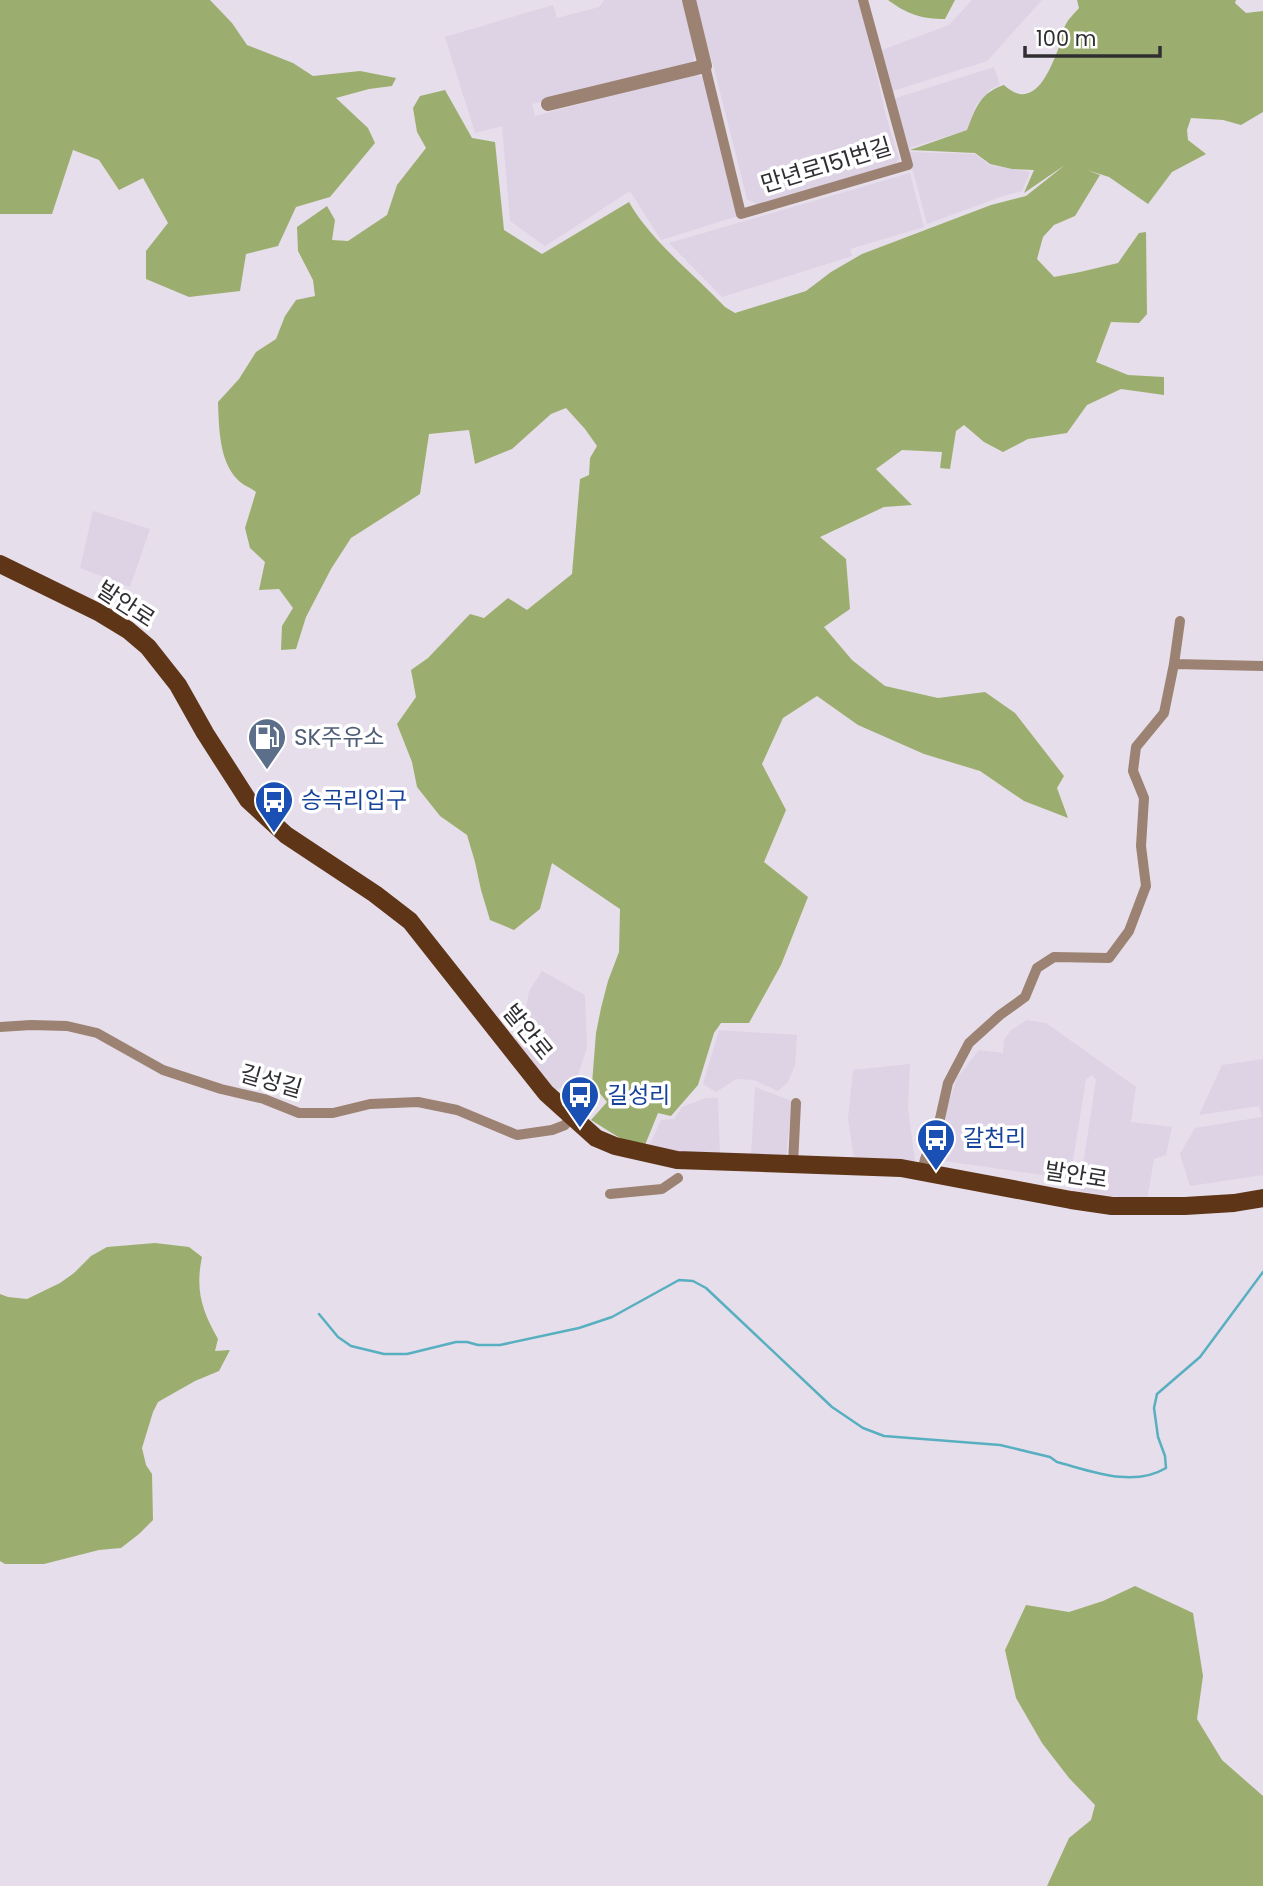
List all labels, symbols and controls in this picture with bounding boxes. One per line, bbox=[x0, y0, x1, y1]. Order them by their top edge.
scale bar bbox=[1025, 14, 1160, 58]
text: 100 m bbox=[1036, 24, 1096, 53]
street label: 만년로151번길 bbox=[757, 130, 895, 200]
street label: 발안로 bbox=[91, 573, 161, 635]
fuel station icon: SK주유소 bbox=[246, 716, 288, 771]
place label: SK주유소 bbox=[294, 721, 385, 753]
bus stop icon: 승곡리입구 bbox=[253, 779, 295, 834]
place label: 승곡리입구 bbox=[301, 784, 407, 816]
street label: 발안로 bbox=[496, 997, 560, 1067]
street label: 길성길 bbox=[236, 1057, 306, 1105]
bus stop icon: 길성리 bbox=[559, 1074, 601, 1129]
place label: 길성리 bbox=[607, 1079, 670, 1111]
bus stop icon: 갈천리 bbox=[915, 1117, 957, 1172]
place label: 갈천리 bbox=[963, 1122, 1026, 1154]
street label: 발안로 bbox=[1042, 1154, 1110, 1196]

